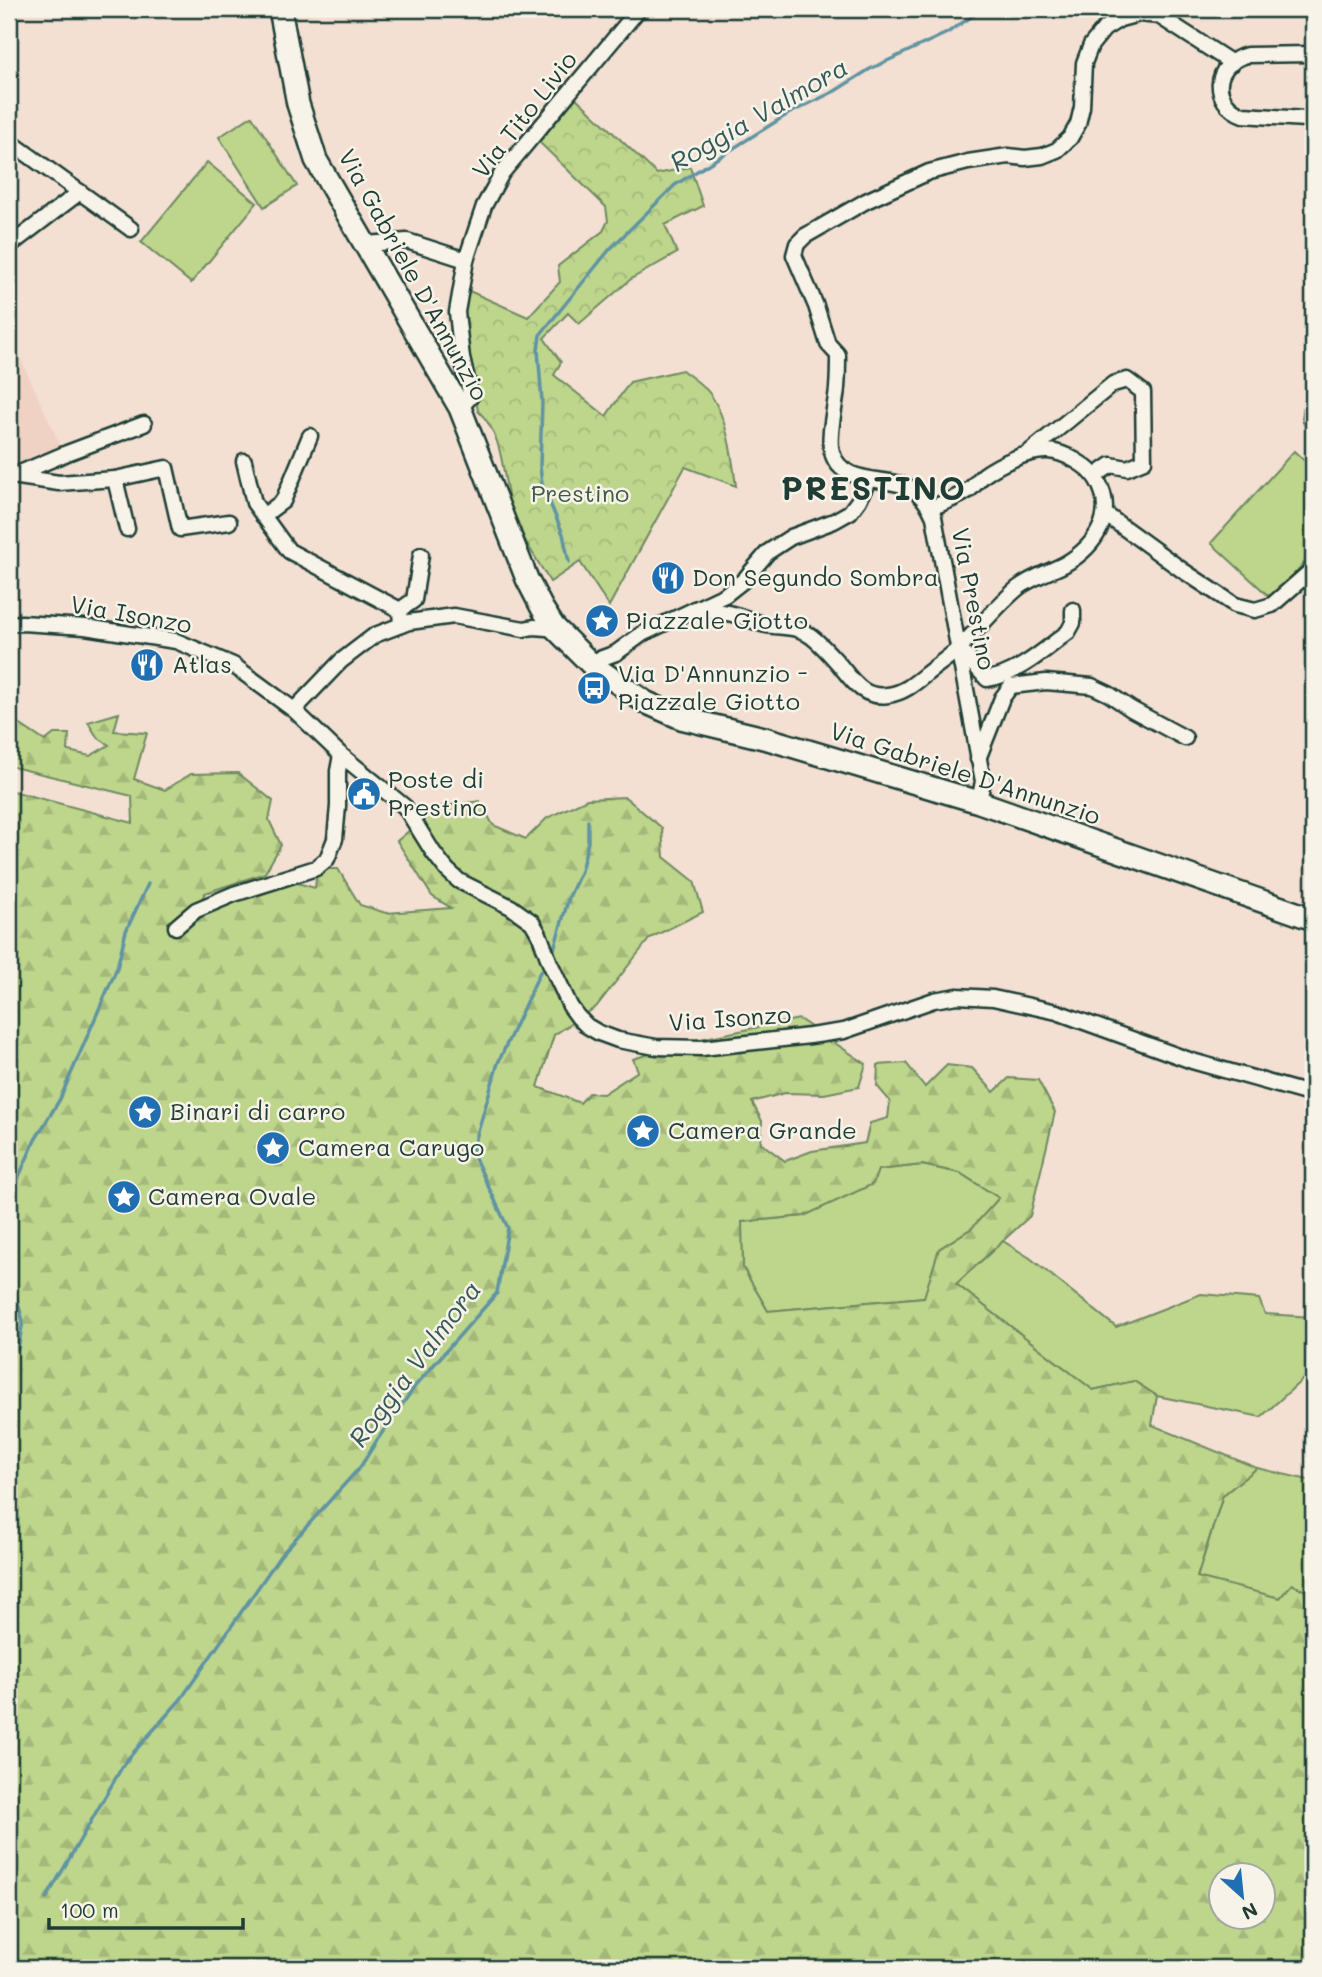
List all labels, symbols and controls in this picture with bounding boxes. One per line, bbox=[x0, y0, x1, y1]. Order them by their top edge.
street label: Via Tito Livio bbox=[465, 44, 583, 184]
water label: Roggia Valmora bbox=[663, 49, 854, 179]
street label: Via Gabriele D'Annunzio bbox=[332, 143, 496, 405]
district label: PRESTINO bbox=[781, 466, 967, 508]
park label: Prestino bbox=[531, 477, 629, 508]
street label: Via Prestino bbox=[946, 525, 1003, 672]
restaurant icon: Don Segundo Sombra bbox=[649, 559, 687, 597]
place label: Don Segundo Sombra bbox=[692, 561, 939, 592]
street label: Via Isonzo bbox=[68, 588, 194, 639]
place icon: Piazzale Giotto bbox=[583, 602, 621, 640]
place label: Piazzale Giotto bbox=[626, 604, 808, 635]
restaurant icon: Atlas bbox=[128, 646, 166, 684]
place label: Atlas bbox=[172, 648, 232, 679]
place label: Via D'Annunzio - Piazzale Giotto bbox=[618, 657, 808, 716]
bus stop icon: Via D'Annunzio - Piazzale Giotto bbox=[575, 669, 613, 707]
street label: Via Gabriele D'Annunzio bbox=[826, 714, 1105, 831]
place label: Poste di Prestino bbox=[388, 763, 487, 822]
public building icon: Poste di Prestino bbox=[345, 775, 383, 813]
street label: Via Isonzo bbox=[668, 998, 792, 1037]
place icon: Binari di carro bbox=[126, 1093, 164, 1131]
place label: Binari di carro bbox=[170, 1095, 345, 1126]
place icon: Camera Grande bbox=[624, 1112, 662, 1150]
place label: Camera Grande bbox=[668, 1114, 857, 1145]
place icon: Camera Carugo bbox=[254, 1129, 292, 1167]
place label: Camera Carugo bbox=[298, 1131, 484, 1162]
place icon: Camera Ovale bbox=[105, 1178, 143, 1216]
place label: Camera Ovale bbox=[148, 1180, 316, 1211]
water label: Roggia Valmora bbox=[340, 1273, 488, 1454]
north arrow bbox=[1206, 1862, 1276, 1932]
scale bar bbox=[49, 1886, 243, 1930]
text: 100 m bbox=[60, 1896, 119, 1923]
text: N bbox=[1238, 1897, 1262, 1926]

